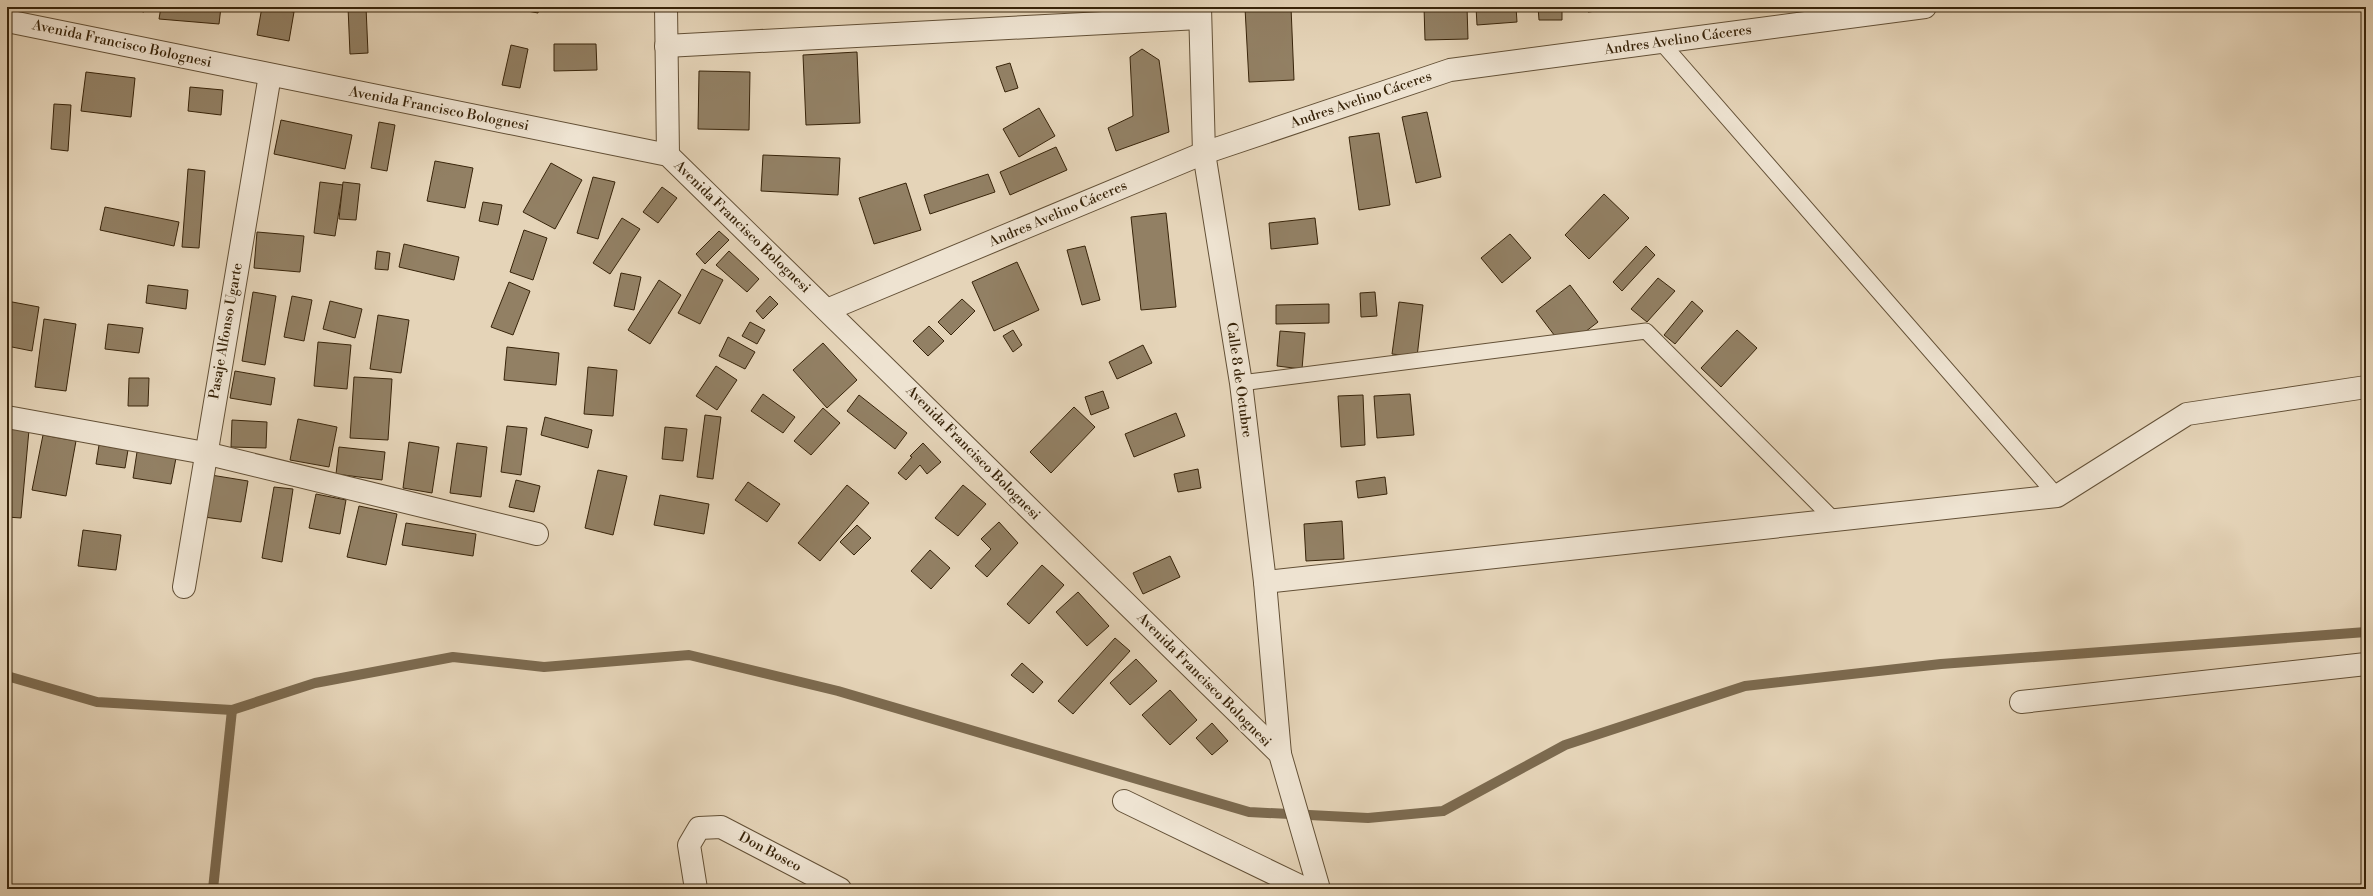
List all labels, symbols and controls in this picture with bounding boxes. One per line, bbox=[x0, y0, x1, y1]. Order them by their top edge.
street label: Avenida Francisco Bolognesi bbox=[30, 16, 214, 72]
street label: Andres Avelino Cáceres bbox=[1602, 21, 1753, 59]
street label: Andres Avelino Cáceres bbox=[1287, 67, 1434, 133]
street label: Avenida Francisco Bolognesi bbox=[347, 83, 531, 135]
street label: Avenida Francisco Bolognesi bbox=[669, 156, 814, 297]
street label: Andres Avelino Cáceres bbox=[985, 177, 1130, 252]
street label: Pasaje Alfonso Ugarte bbox=[205, 261, 247, 401]
street label: Calle 8 de Octubre bbox=[1222, 321, 1256, 439]
street label: Avenida Francisco Bolognesi bbox=[901, 381, 1044, 524]
street label: Avenida Francisco Bolognesi bbox=[1132, 608, 1275, 751]
street label: Don Bosco bbox=[735, 828, 805, 876]

